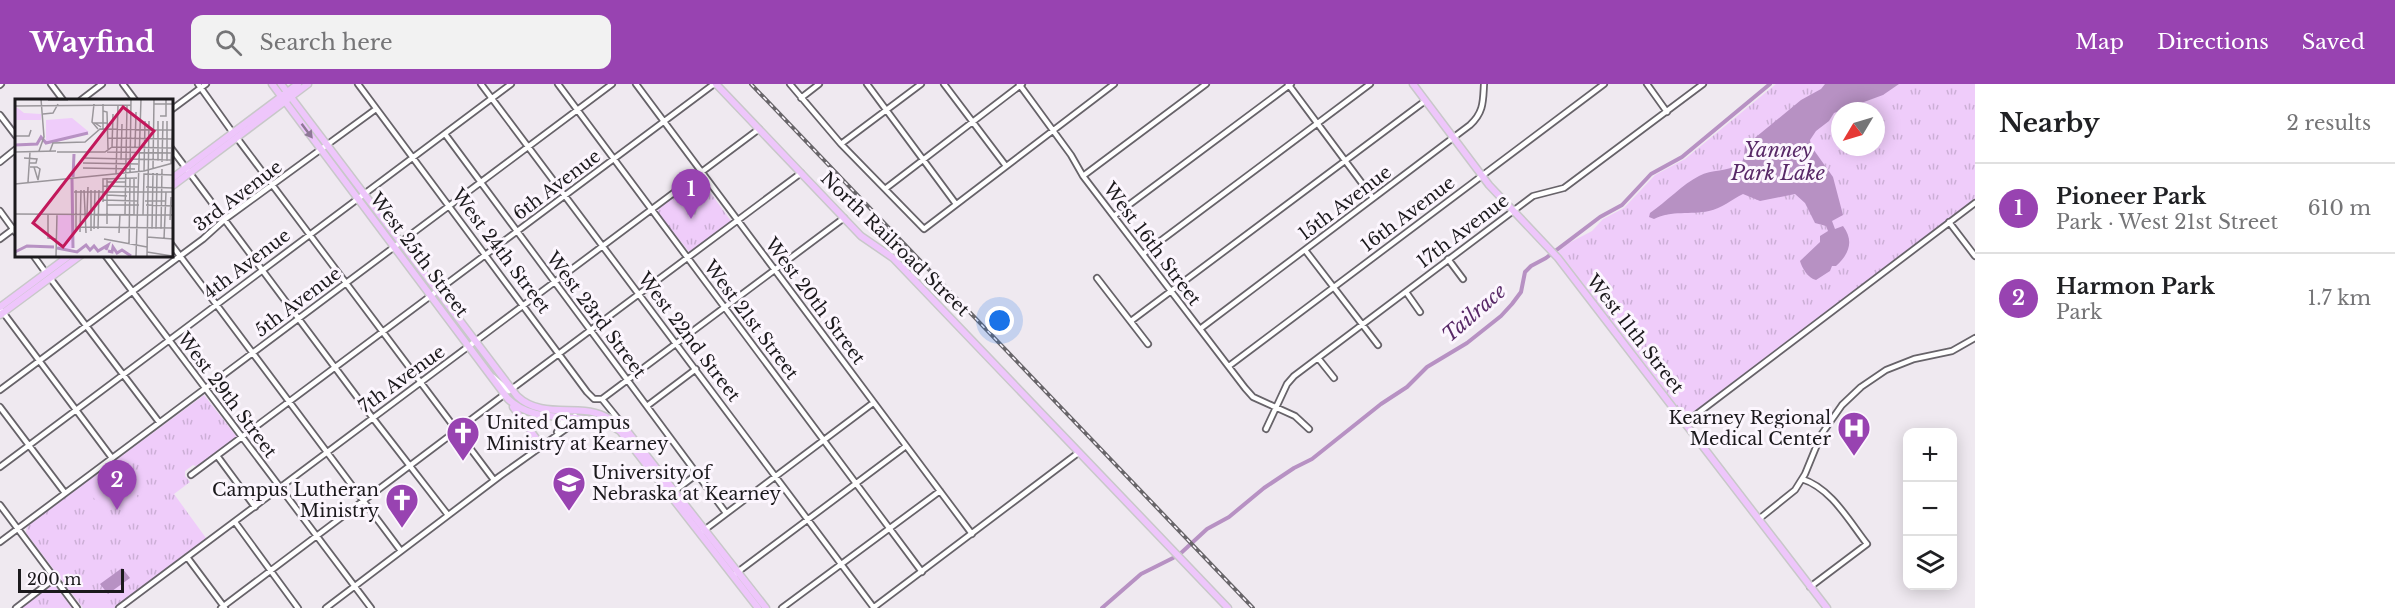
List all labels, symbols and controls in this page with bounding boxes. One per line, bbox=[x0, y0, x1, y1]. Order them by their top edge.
search box bbox=[191, 15, 611, 69]
text: Wayfind bbox=[30, 25, 155, 60]
icon: search bbox=[212, 26, 245, 59]
text: Search here bbox=[260, 29, 393, 56]
text: Map bbox=[2075, 29, 2124, 55]
text: Directions bbox=[2157, 29, 2269, 55]
text: Saved bbox=[2302, 29, 2365, 55]
inset map bbox=[15, 99, 172, 256]
north arrow bbox=[1831, 102, 1885, 156]
text: Nearby bbox=[1999, 107, 2100, 139]
text: 2 results bbox=[2287, 111, 2371, 135]
one-way arrow bbox=[301, 123, 313, 138]
water label: Yanney Park Lake bbox=[1730, 138, 1825, 185]
street label: 6th Avenue bbox=[509, 145, 605, 225]
street label: 3rd Avenue bbox=[190, 156, 286, 236]
street label: 15th Avenue bbox=[1294, 161, 1396, 245]
street label: North Railroad Street bbox=[816, 167, 974, 321]
pin: 1 bbox=[672, 170, 710, 219]
street label: 16th Avenue bbox=[1357, 172, 1459, 256]
street label: West 16th Street bbox=[1098, 177, 1206, 310]
text: Pioneer Park bbox=[2056, 183, 2206, 210]
street label: West 24th Street bbox=[446, 184, 555, 318]
street label: West 25th Street bbox=[364, 188, 473, 322]
street label: 17th Avenue bbox=[1413, 189, 1513, 273]
text: 1 bbox=[2014, 196, 2023, 220]
text: 610 m bbox=[2308, 196, 2371, 220]
text: Park · West 21st Street bbox=[2056, 210, 2278, 234]
street label: 4th Avenue bbox=[199, 224, 295, 304]
street label: West 20th Street bbox=[760, 233, 870, 369]
street label: West 23rd Street bbox=[541, 247, 651, 383]
street label: West 21st Street bbox=[698, 255, 803, 384]
street label: 5th Avenue bbox=[250, 262, 346, 342]
street label: West 22nd Street bbox=[633, 267, 745, 406]
street label: West 11th Street bbox=[1581, 269, 1688, 398]
text: Harmon Park bbox=[2056, 273, 2215, 300]
water label: Tailrace bbox=[1437, 279, 1511, 347]
text: 2 bbox=[2012, 286, 2025, 310]
text: 1.7 km bbox=[2307, 286, 2371, 310]
text: Park bbox=[2056, 300, 2102, 324]
your location bbox=[985, 306, 1014, 335]
street label: West 29th Street bbox=[172, 327, 281, 462]
street label: 7th Avenue bbox=[355, 340, 449, 418]
place label: Kearney Regional Medical Center bbox=[1669, 407, 1831, 450]
hospital icon: Kearney Regional Medical Center bbox=[1836, 410, 1872, 457]
place label: United Campus Ministry at Kearney bbox=[486, 412, 669, 455]
church icon: United Campus Ministry at Kearney bbox=[445, 415, 481, 462]
map controls bbox=[1903, 428, 1957, 590]
button: + bbox=[1903, 428, 1957, 482]
pin: 2 bbox=[98, 460, 136, 510]
place label: University of Nebraska at Kearney bbox=[592, 462, 781, 505]
school or university icon: University of Nebraska at Kearney bbox=[551, 465, 587, 512]
place label: Campus Lutheran Ministry bbox=[212, 479, 379, 522]
church icon: Campus Lutheran Ministry bbox=[384, 482, 420, 529]
button: − bbox=[1903, 482, 1957, 536]
button: layers bbox=[1903, 536, 1957, 590]
scale bar bbox=[18, 566, 124, 594]
text: 200 m bbox=[27, 569, 81, 589]

